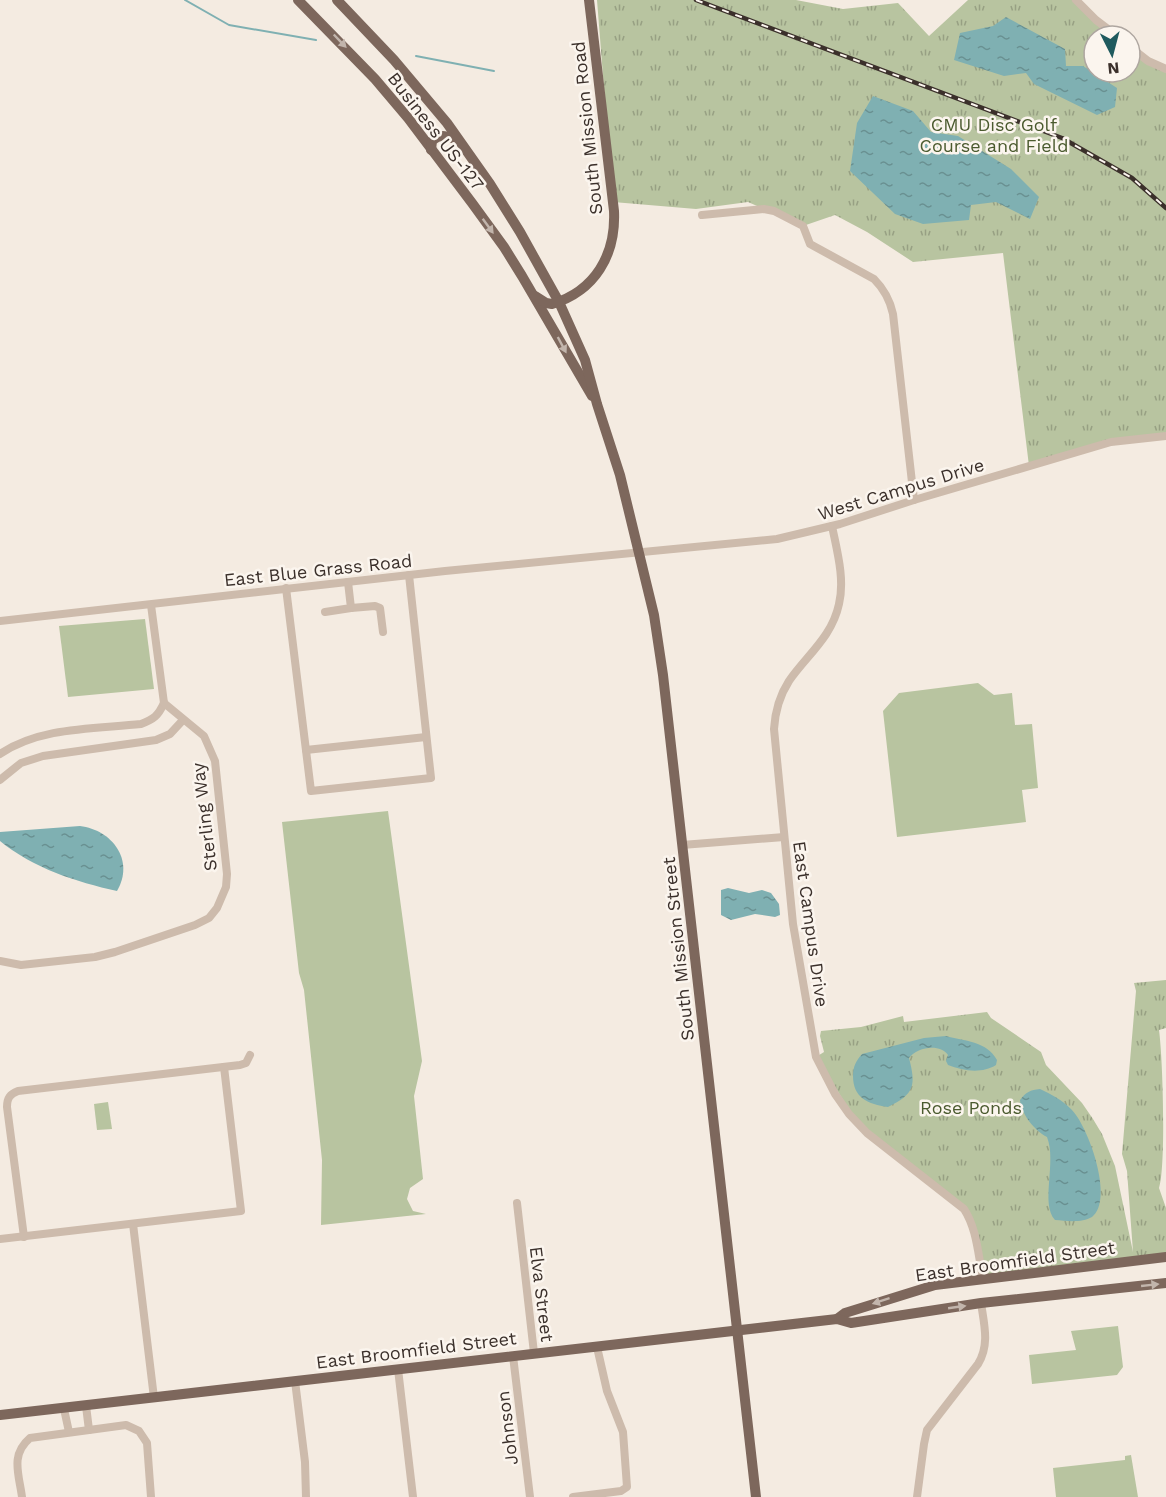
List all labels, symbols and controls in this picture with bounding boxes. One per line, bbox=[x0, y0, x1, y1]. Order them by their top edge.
north arrow bbox=[1082, 24, 1142, 84]
one-way arrow bbox=[332, 34, 346, 48]
street label: South Mission Road bbox=[567, 40, 607, 216]
text: N bbox=[1107, 58, 1120, 78]
street label: Business US-127 bbox=[383, 68, 489, 194]
park label: CMU Disc Golf Course and Field bbox=[920, 114, 1068, 156]
one-way arrow bbox=[482, 218, 494, 233]
one-way arrow bbox=[557, 337, 567, 354]
street label: West Campus Drive bbox=[815, 454, 987, 524]
street label: East Blue Grass Road bbox=[223, 550, 413, 590]
street label: Sterling Way bbox=[187, 761, 221, 872]
street label: East Campus Drive bbox=[789, 840, 833, 1008]
street label: South Mission Street bbox=[658, 856, 698, 1042]
park label: Rose Ponds bbox=[920, 1097, 1022, 1118]
street label: East Broomfield Street bbox=[914, 1237, 1117, 1285]
street label: Elva Street bbox=[526, 1245, 558, 1343]
one-way arrow bbox=[1141, 1280, 1160, 1289]
one-way arrow bbox=[872, 1297, 890, 1307]
one-way arrow bbox=[947, 1302, 966, 1311]
street label: East Broomfield Street bbox=[315, 1327, 518, 1373]
street label: Johnson bbox=[492, 1390, 522, 1466]

